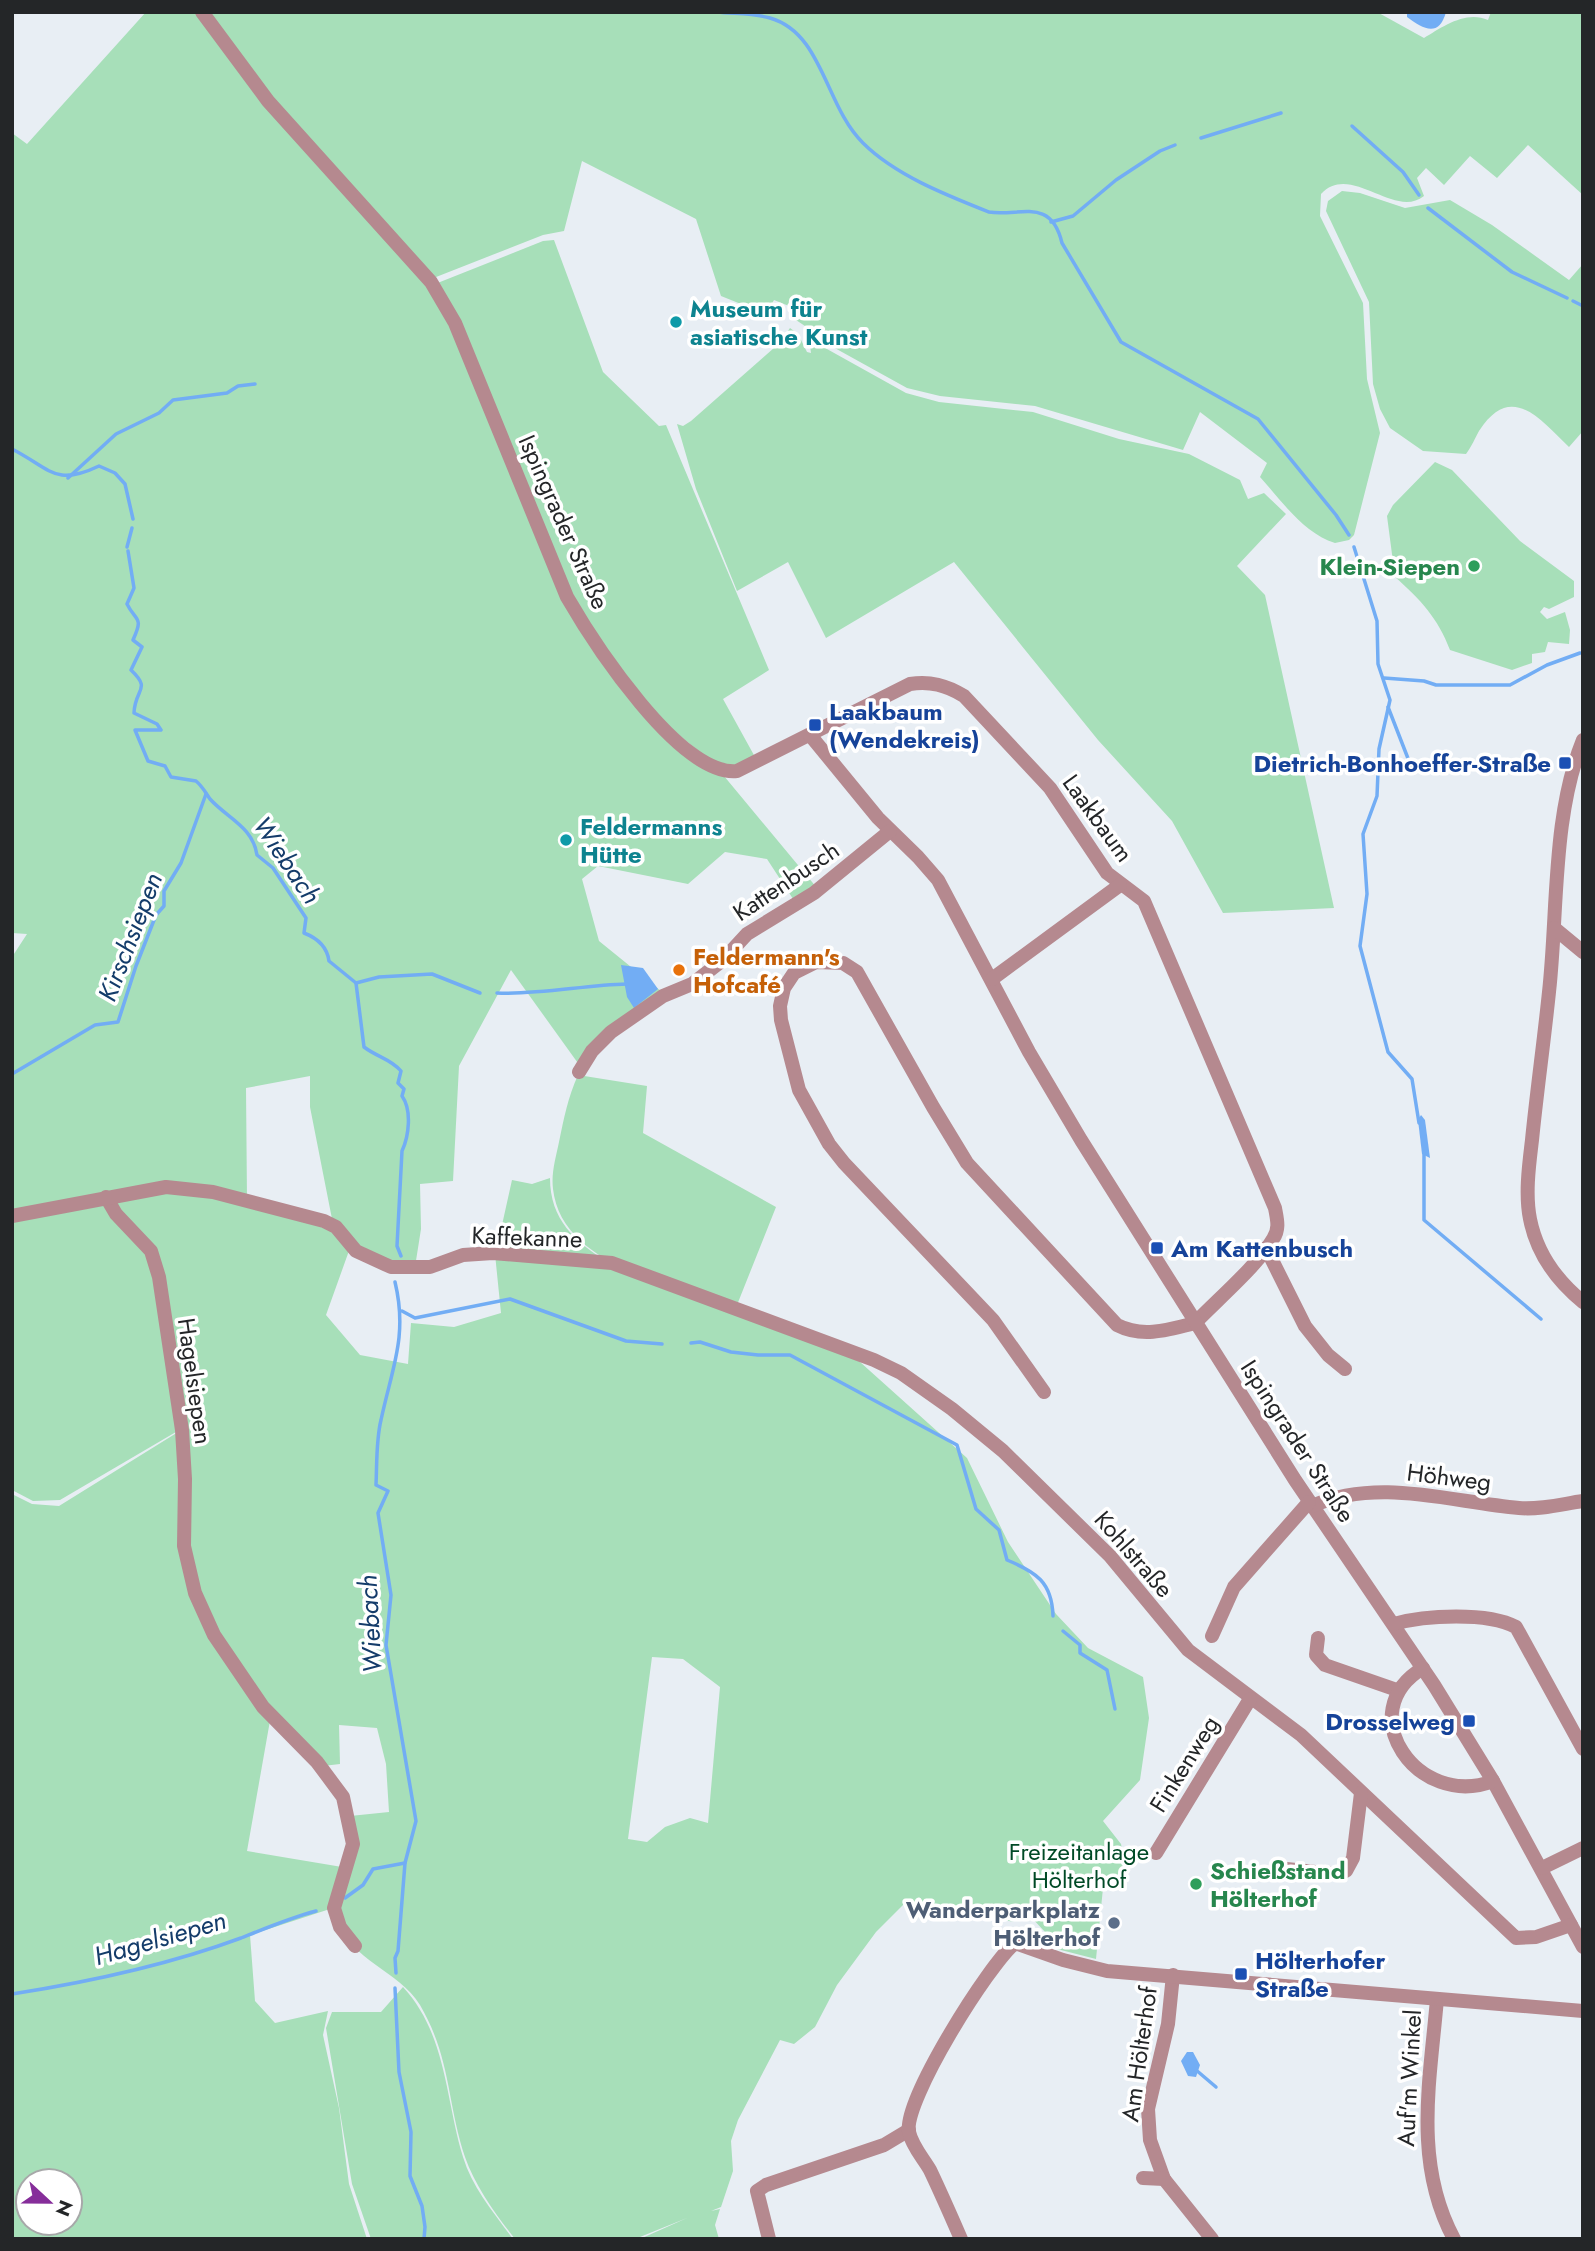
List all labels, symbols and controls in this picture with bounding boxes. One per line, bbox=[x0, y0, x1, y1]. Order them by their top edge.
place label: Museum für asiatische Kunst bbox=[690, 291, 868, 354]
marker: Museum für asiatische Kunst bbox=[668, 314, 684, 330]
street label: Ispingrader Straße bbox=[510, 429, 618, 615]
place label: Klein-Siepen bbox=[1320, 549, 1460, 584]
marker: Klein-Siepen bbox=[1466, 558, 1482, 574]
place label: Laakbaum (Wendekreis) bbox=[829, 694, 980, 757]
marker: Laakbaum (Wendekreis) bbox=[807, 717, 823, 733]
place label: Dietrich-Bonhoeffer-Straße bbox=[1253, 746, 1551, 781]
marker: Dietrich-Bonhoeffer-Straße bbox=[1557, 755, 1573, 771]
street label: Laakbaum bbox=[1054, 767, 1142, 869]
water label: Wiebach bbox=[244, 809, 330, 911]
place label: Feldermanns Hütte bbox=[580, 809, 722, 872]
marker: Feldermanns Hütte bbox=[558, 832, 574, 848]
street label: Kattenbusch bbox=[726, 832, 846, 930]
water label: Kirschsiepen bbox=[88, 867, 172, 1007]
place label: Feldermann's Hofcafé bbox=[693, 939, 840, 1002]
marker: Feldermann's Hofcafé bbox=[671, 962, 687, 978]
street label: Kaffekanne bbox=[471, 1218, 583, 1256]
place label: Am Kattenbusch bbox=[1170, 1231, 1353, 1266]
marker: Am Kattenbusch bbox=[1149, 1240, 1165, 1256]
street label: Hagelsiepen bbox=[169, 1316, 221, 1446]
street label: Ispingrader Straße bbox=[1232, 1353, 1364, 1529]
street label: Höhweg bbox=[1405, 1454, 1493, 1500]
street label: Kohlstraße bbox=[1086, 1503, 1182, 1605]
water label: Wiebach bbox=[348, 1574, 392, 1674]
place label: Drosselweg bbox=[1325, 1704, 1455, 1739]
street label: Finkenweg bbox=[1141, 1709, 1227, 1819]
marker: Drosselweg bbox=[1461, 1713, 1477, 1729]
park label: Freizeitanlage Hölterhof bbox=[1009, 1834, 1149, 1897]
place label: Schießstand Hölterhof bbox=[1210, 1853, 1345, 1916]
marker: Schießstand Hölterhof bbox=[1188, 1876, 1204, 1892]
place label: Wanderparkplatz Hölterhof bbox=[906, 1892, 1102, 1955]
water label: Hagelsiepen bbox=[89, 1901, 231, 1975]
marker: Wanderparkplatz Hölterhof bbox=[1106, 1915, 1122, 1931]
place label: Hölterhofer Straße bbox=[1255, 1943, 1386, 2006]
marker: Hölterhofer Straße bbox=[1233, 1966, 1249, 1982]
street label: Am Hölterhof bbox=[1112, 1983, 1166, 2124]
street label: Auf'm Winkel bbox=[1388, 2009, 1430, 2147]
north arrow bbox=[14, 2167, 84, 2237]
text: N bbox=[49, 2196, 80, 2220]

